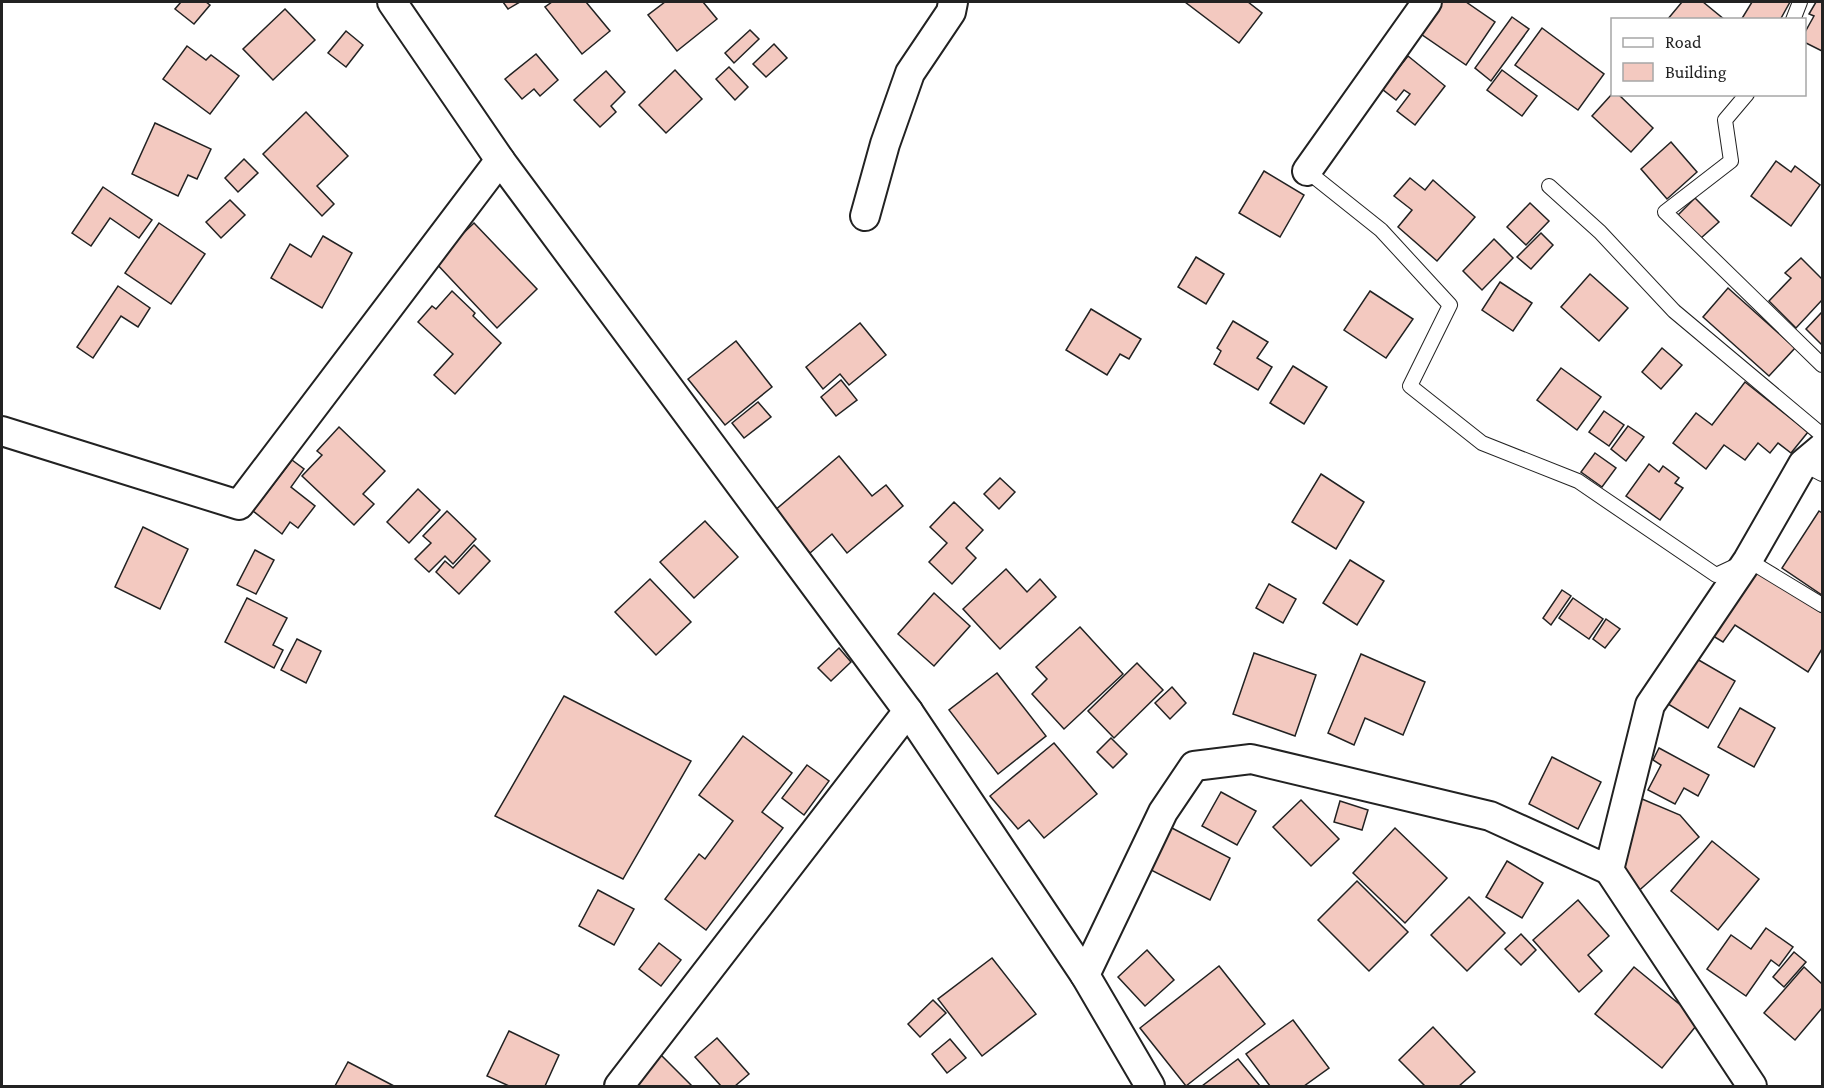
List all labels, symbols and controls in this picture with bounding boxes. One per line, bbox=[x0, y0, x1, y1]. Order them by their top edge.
legend bbox=[1611, 18, 1806, 96]
text: Road bbox=[1665, 32, 1702, 52]
text: Building bbox=[1665, 62, 1727, 82]

